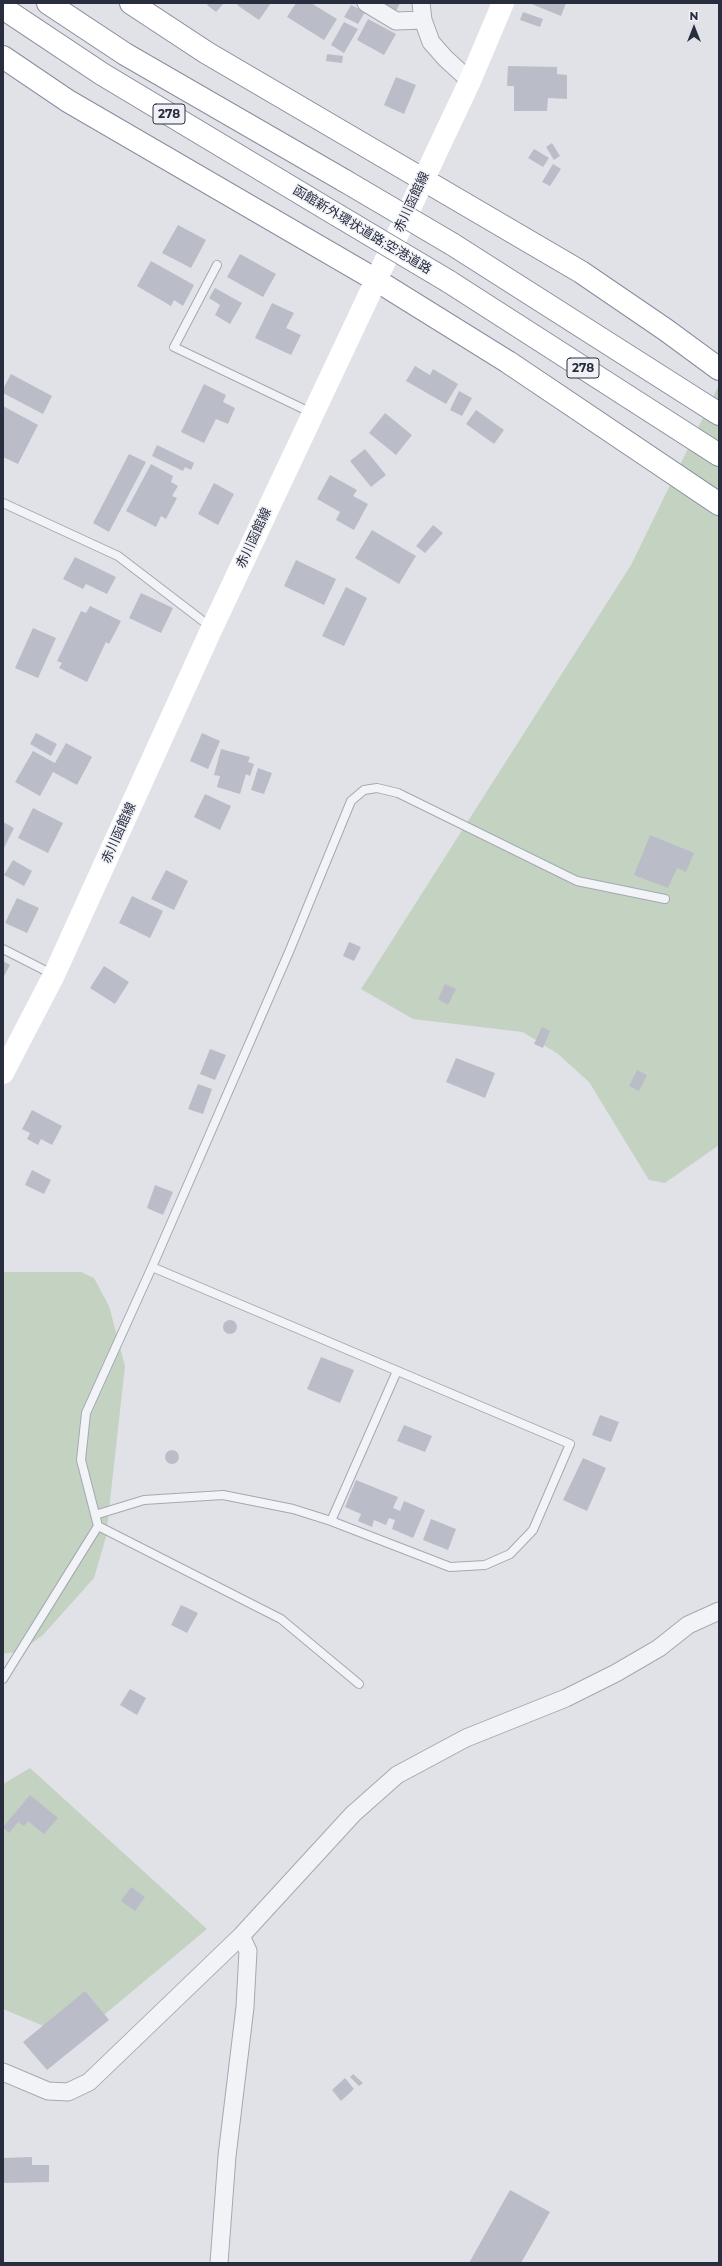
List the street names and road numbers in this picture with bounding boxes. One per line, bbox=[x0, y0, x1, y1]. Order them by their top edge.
road number: 278 bbox=[153, 104, 185, 124]
street label: 赤川函館線 bbox=[391, 169, 433, 235]
street label: 函館新外環状道路;空港道路 bbox=[290, 182, 434, 278]
road number: 278 bbox=[567, 358, 599, 378]
street label: 赤川函館線 bbox=[233, 505, 275, 571]
street label: 赤川函館線 bbox=[99, 800, 139, 866]

